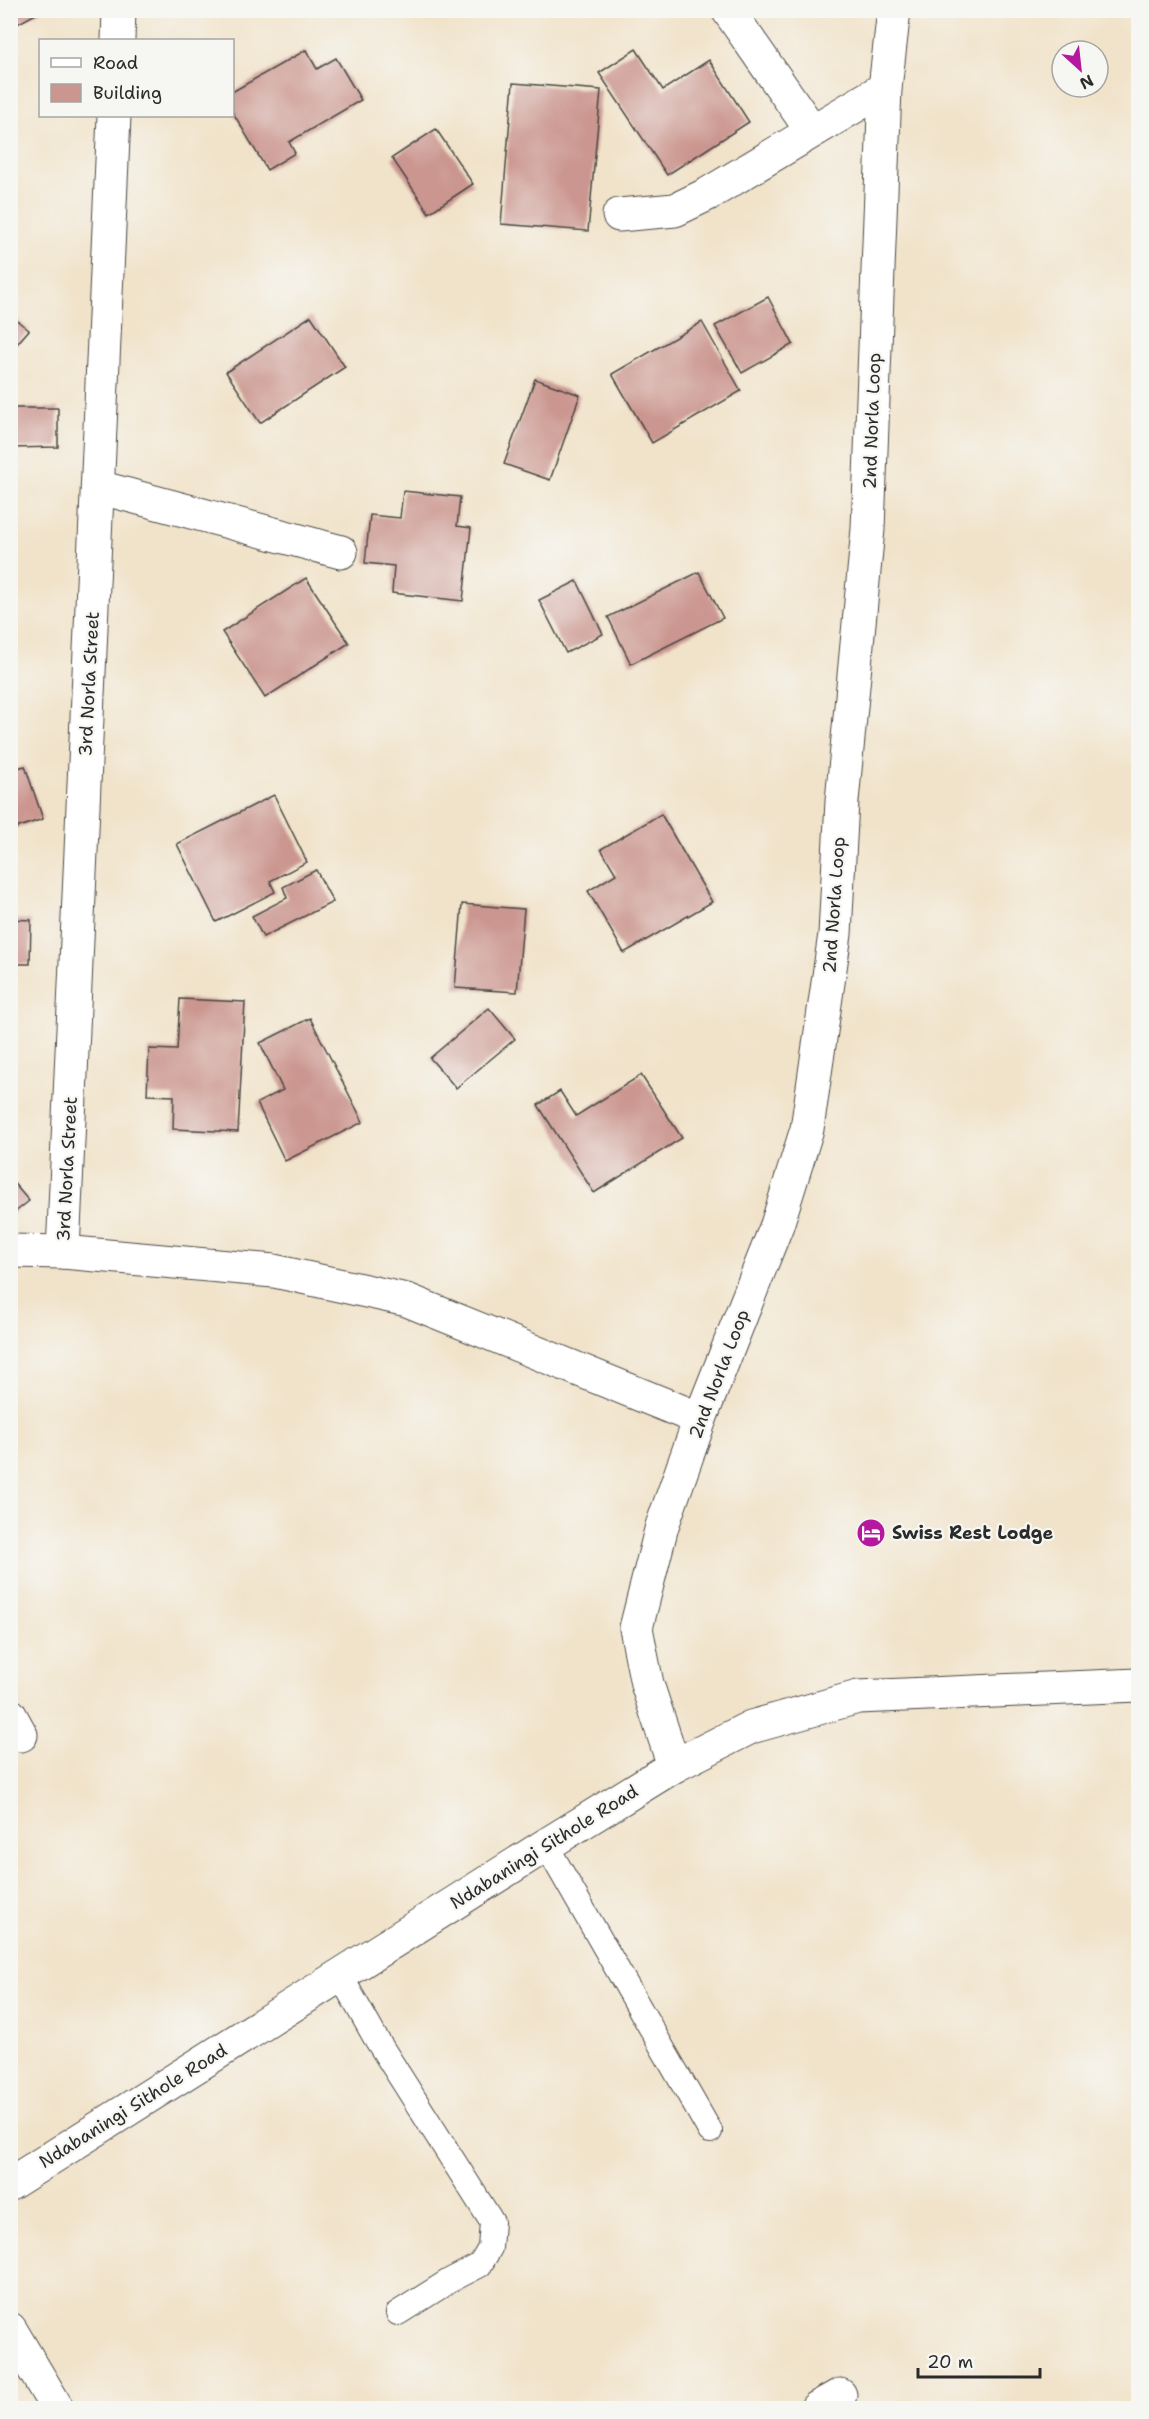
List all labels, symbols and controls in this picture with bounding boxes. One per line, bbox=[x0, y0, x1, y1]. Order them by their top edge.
legend bbox=[39, 39, 234, 117]
north arrow bbox=[1050, 39, 1110, 99]
text: Road bbox=[93, 51, 138, 75]
text: N bbox=[1076, 70, 1097, 94]
text: Building bbox=[93, 81, 162, 105]
street label: 2nd Norla Loop bbox=[858, 352, 886, 490]
street label: 3rd Norla Street bbox=[73, 611, 105, 757]
street label: 2nd Norla Loop bbox=[817, 836, 851, 974]
street label: 3rd Norla Street bbox=[51, 1096, 83, 1242]
street label: 2nd Norla Loop bbox=[683, 1306, 755, 1442]
hotel icon: Swiss Rest Lodge bbox=[855, 1517, 887, 1549]
place label: Swiss Rest Lodge bbox=[892, 1521, 1054, 1545]
street label: Ndabaningi Sithole Road bbox=[445, 1779, 643, 1915]
street label: Ndabaningi Sithole Road bbox=[34, 2038, 232, 2174]
scale bar bbox=[918, 2341, 1040, 2379]
text: 20 m bbox=[927, 2350, 973, 2374]

